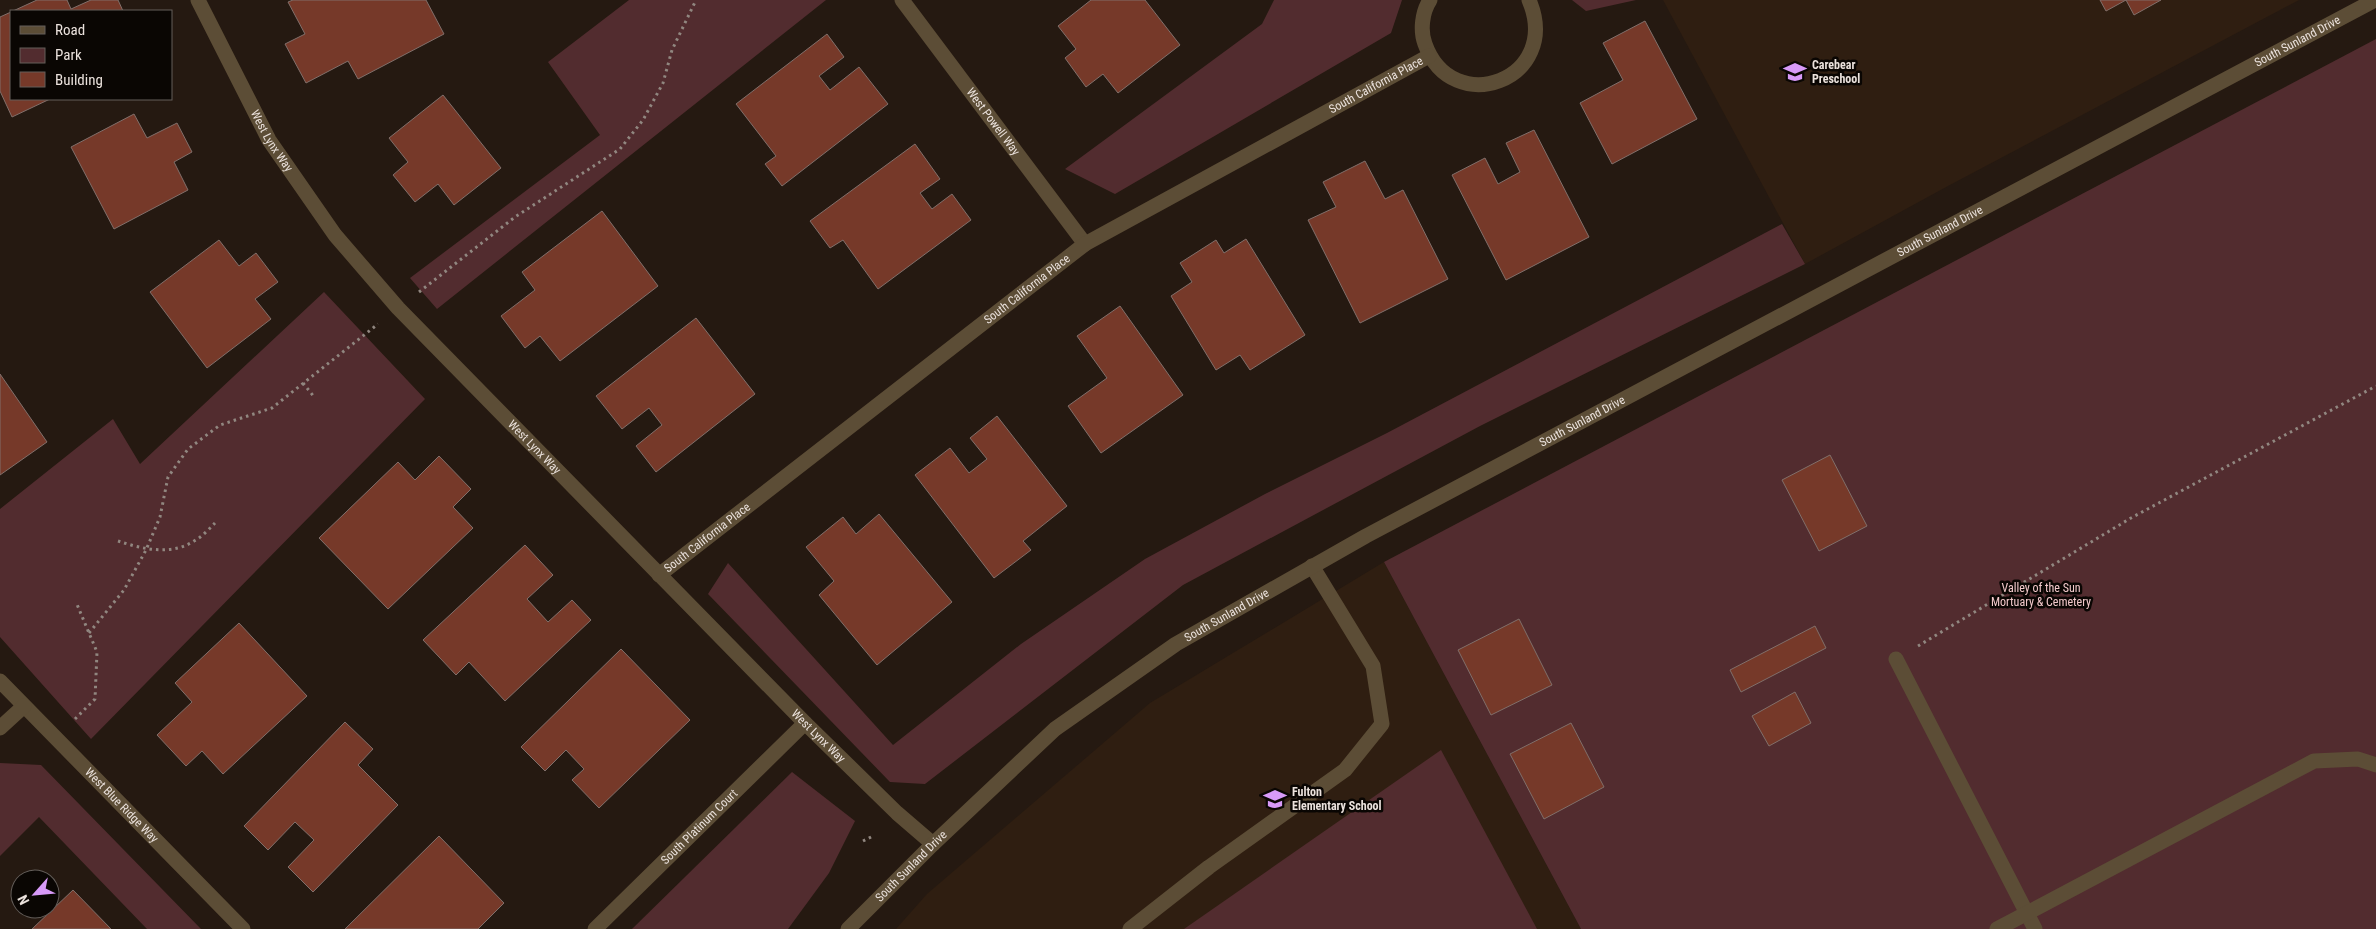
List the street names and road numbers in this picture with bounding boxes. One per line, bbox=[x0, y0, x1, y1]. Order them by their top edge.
street label: South Sunland Drive bbox=[2252, 13, 2343, 70]
street label: South California Place bbox=[1326, 53, 1426, 116]
street label: West Powell Way bbox=[963, 85, 1023, 158]
street label: West Lynx Way bbox=[248, 108, 296, 174]
street label: South Sunland Drive bbox=[1895, 203, 1985, 260]
street label: South California Place bbox=[981, 251, 1073, 327]
street label: South Sunland Drive bbox=[1537, 393, 1628, 450]
street label: West Lynx Way bbox=[505, 417, 564, 477]
street label: South California Place bbox=[661, 500, 753, 575]
street label: South Sunland Drive bbox=[1182, 585, 1272, 645]
street label: West Lynx Way bbox=[789, 706, 848, 765]
street label: West Blue Ridge Way bbox=[82, 765, 161, 846]
street label: South Platinum Court bbox=[658, 786, 741, 867]
street label: South Sunland Drive bbox=[872, 827, 950, 905]

